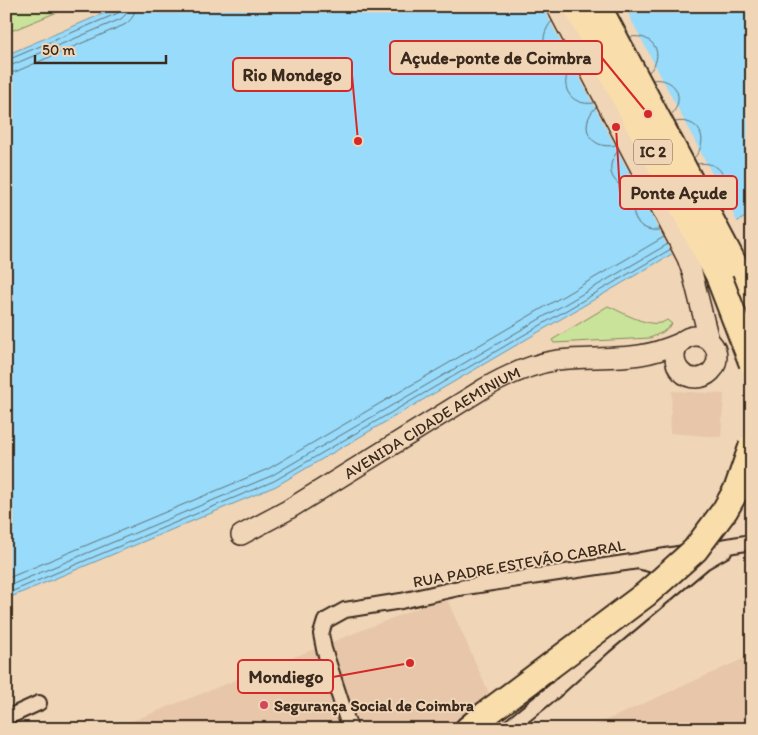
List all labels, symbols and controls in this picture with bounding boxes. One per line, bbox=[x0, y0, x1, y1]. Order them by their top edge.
scale bar bbox=[35, 32, 166, 64]
text: 50 m bbox=[42, 41, 75, 59]
callout: Açude-ponte de Coimbra bbox=[390, 41, 602, 74]
text: Açude-ponte de Coimbra bbox=[400, 47, 592, 69]
callout: Rio Mondego bbox=[233, 58, 352, 91]
text: Rio Mondego bbox=[242, 64, 342, 86]
road number: IC 2 bbox=[634, 140, 672, 164]
callout: Ponte Açude bbox=[620, 176, 737, 209]
text: Ponte Açude bbox=[631, 182, 728, 204]
street label: AVENIDA CIDADE AEMINIUM bbox=[340, 362, 523, 483]
street label: RUA PADRE ESTEVÃO CABRAL bbox=[411, 535, 627, 592]
callout: Mondiego bbox=[238, 660, 333, 693]
text: Mondiego bbox=[249, 666, 323, 688]
place label: Segurança Social de Coimbra bbox=[274, 696, 474, 716]
marker: Segurança Social de Coimbra bbox=[258, 699, 270, 711]

